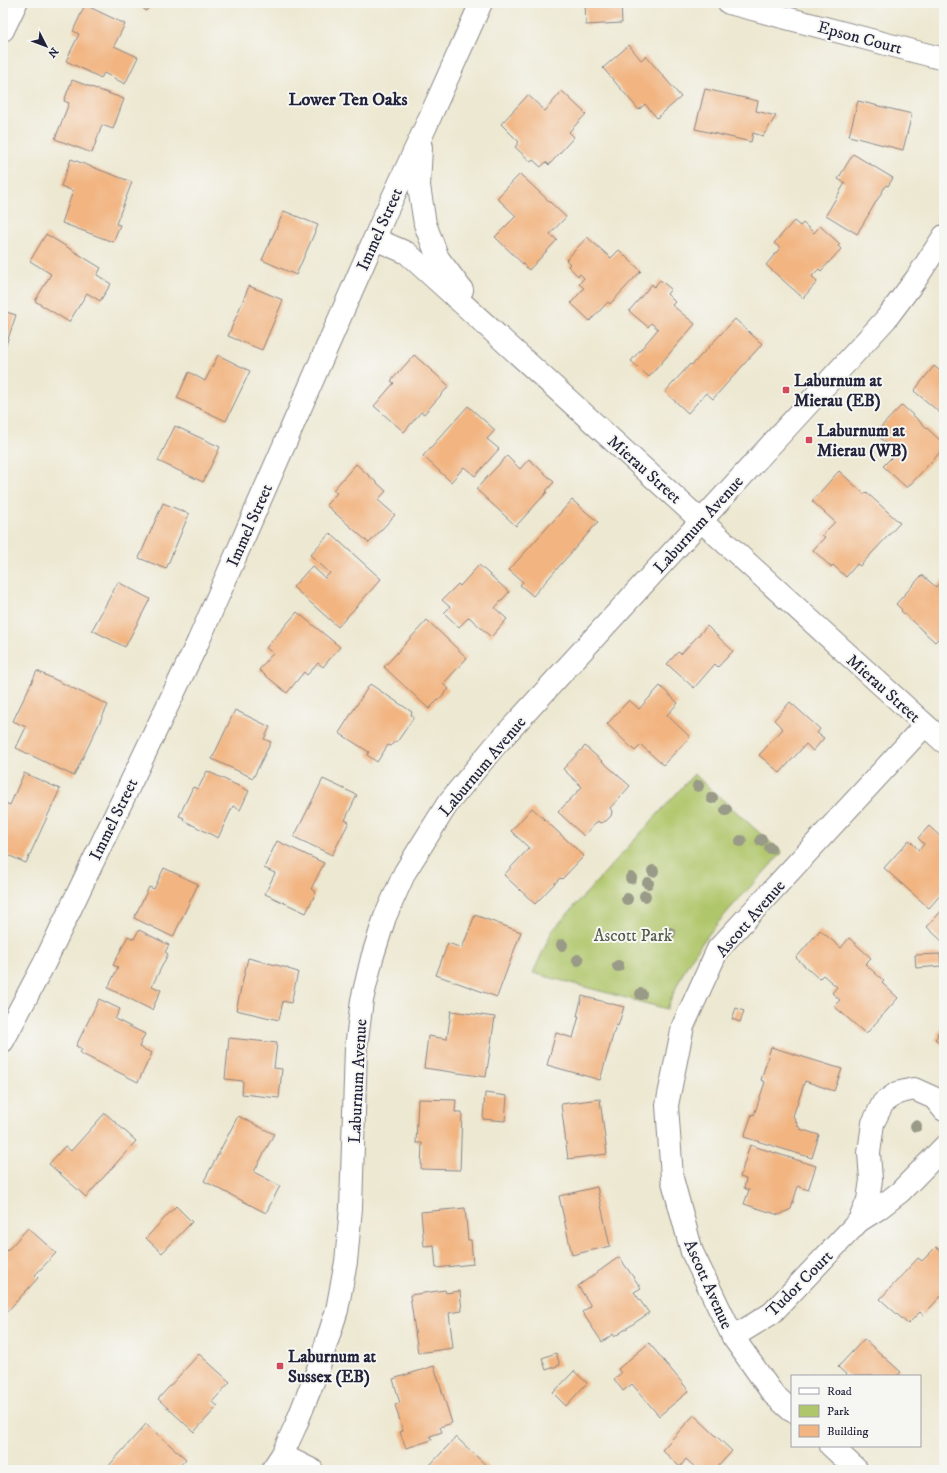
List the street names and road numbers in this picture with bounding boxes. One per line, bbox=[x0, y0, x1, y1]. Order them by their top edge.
street label: Epson Court bbox=[815, 16, 905, 60]
street label: Immel Street bbox=[352, 184, 408, 274]
street label: Mierau Street bbox=[603, 431, 686, 509]
street label: Laburnum Avenue bbox=[649, 471, 749, 578]
street label: Immel Street bbox=[222, 480, 278, 570]
street label: Mierau Street bbox=[842, 650, 925, 728]
street label: Laburnum Avenue bbox=[434, 712, 531, 821]
street label: Immel Street bbox=[85, 774, 143, 864]
street label: Ascott Avenue bbox=[711, 875, 790, 962]
street label: Laburnum Avenue bbox=[344, 1018, 372, 1144]
street label: Ascott Avenue bbox=[679, 1236, 738, 1333]
street label: Tudor Court bbox=[762, 1245, 838, 1322]

